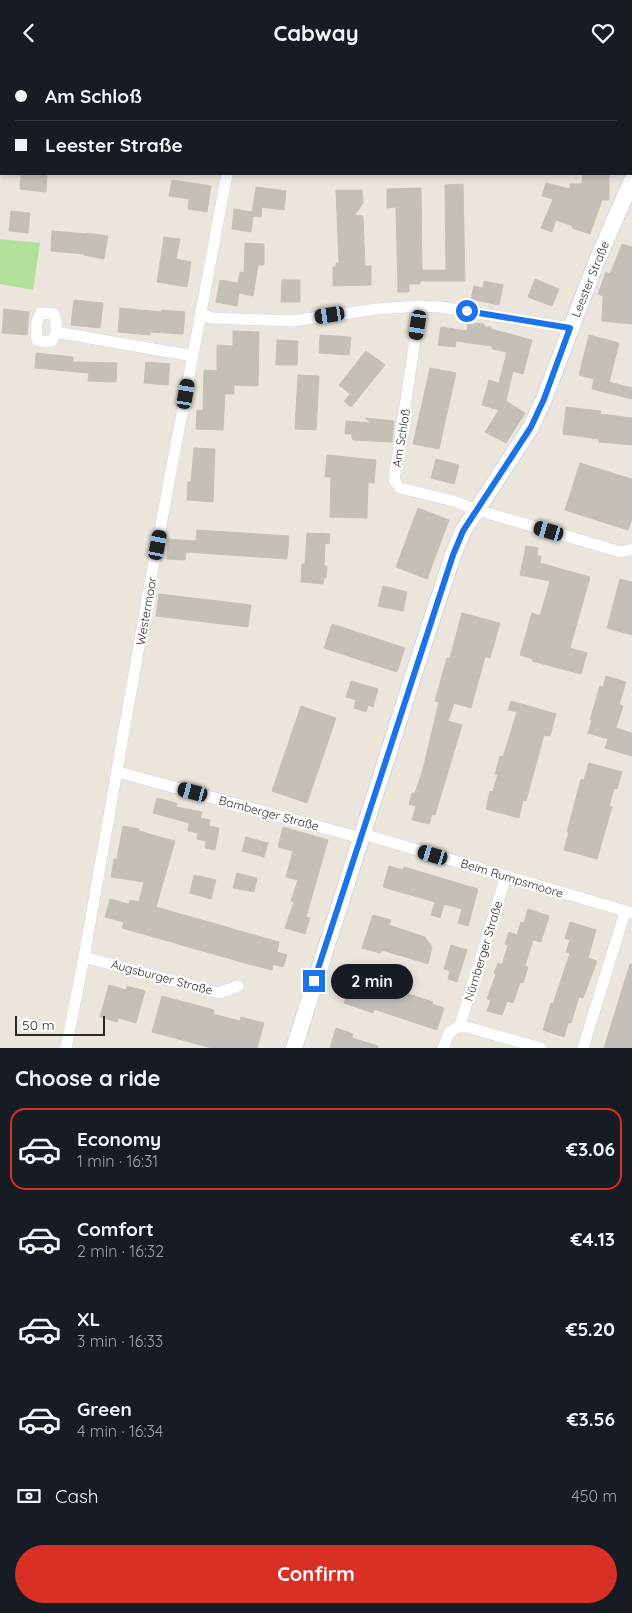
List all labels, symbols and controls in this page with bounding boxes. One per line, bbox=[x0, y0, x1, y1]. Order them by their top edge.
icon: back bbox=[15, 19, 43, 47]
text: Cabway bbox=[273, 19, 359, 47]
icon: heart bbox=[589, 19, 617, 47]
text: Am Schloß bbox=[45, 84, 142, 108]
text: Leester Straße bbox=[45, 133, 183, 157]
street label: Leester Straße bbox=[568, 238, 612, 319]
route start bbox=[456, 300, 478, 322]
car bbox=[314, 305, 345, 325]
car bbox=[408, 309, 427, 341]
car bbox=[176, 378, 195, 410]
street label: Am Schloß bbox=[389, 408, 413, 468]
car bbox=[532, 520, 565, 542]
car bbox=[147, 529, 168, 561]
street label: Westermoor bbox=[133, 575, 159, 646]
car bbox=[176, 781, 209, 803]
street label: Bamberger Straße bbox=[217, 792, 321, 834]
car bbox=[416, 843, 449, 867]
street label: Beim Rumpsmoore bbox=[459, 855, 565, 901]
street label: Nürnberger Straße bbox=[461, 899, 505, 1003]
street label: Augsburger Straße bbox=[110, 956, 215, 998]
callout: 2 min bbox=[332, 963, 414, 999]
route end bbox=[303, 970, 325, 992]
text: 2 min bbox=[351, 971, 393, 991]
scale bar bbox=[15, 1013, 105, 1036]
text: 50 m bbox=[22, 1016, 55, 1034]
text: Choose a ride bbox=[15, 1064, 160, 1092]
icon: car bbox=[17, 1127, 62, 1172]
text: Economy bbox=[77, 1127, 161, 1151]
text: €3.06 bbox=[566, 1137, 615, 1161]
text: 1 min · 16:31 bbox=[77, 1151, 158, 1171]
icon: car bbox=[17, 1217, 62, 1262]
text: Comfort bbox=[77, 1217, 154, 1241]
text: €4.13 bbox=[571, 1227, 615, 1251]
text: 2 min · 16:32 bbox=[77, 1241, 164, 1261]
icon: car bbox=[17, 1307, 62, 1352]
text: XL bbox=[77, 1307, 100, 1331]
text: €5.20 bbox=[566, 1317, 615, 1341]
text: 3 min · 16:33 bbox=[77, 1331, 163, 1351]
icon: car bbox=[17, 1397, 62, 1442]
text: Green bbox=[77, 1397, 132, 1421]
text: €3.56 bbox=[567, 1407, 615, 1431]
text: 4 min · 16:34 bbox=[77, 1421, 163, 1441]
icon: cash bbox=[15, 1482, 43, 1510]
text: Cash bbox=[55, 1484, 99, 1508]
text: 450 m bbox=[571, 1486, 617, 1506]
button: Confirm bbox=[15, 1545, 617, 1603]

